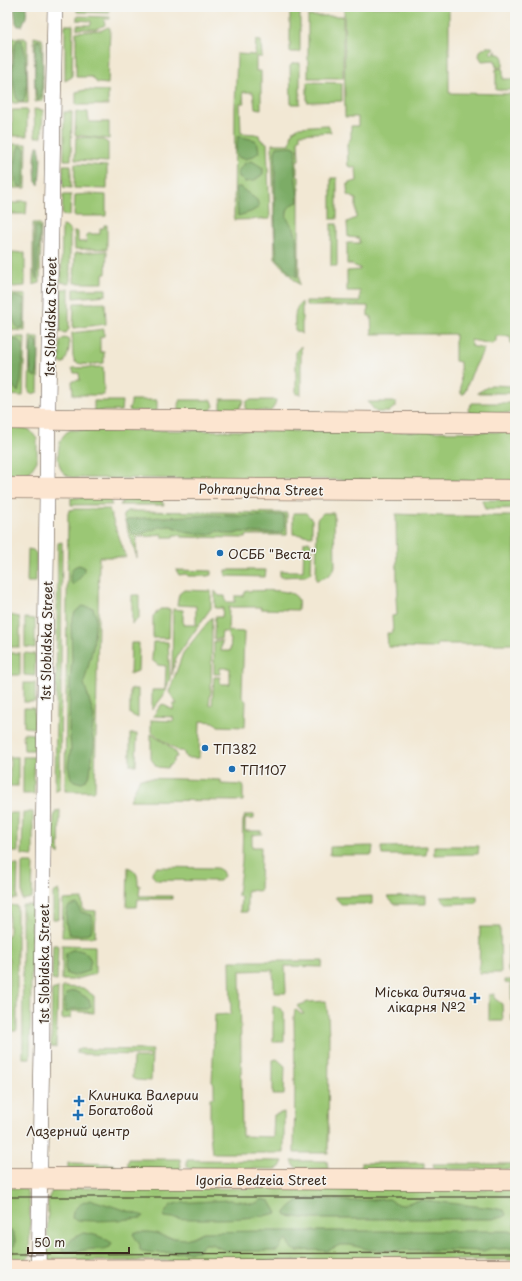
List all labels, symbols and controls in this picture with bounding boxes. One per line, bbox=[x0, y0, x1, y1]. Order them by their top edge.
street label: 1st Slobidska Street bbox=[39, 257, 61, 377]
street label: Pohranychna Street bbox=[199, 478, 323, 500]
place label: ОСББ "Веста" bbox=[228, 544, 316, 563]
marker: ОСББ "Веста" bbox=[215, 548, 225, 558]
street label: 1st Slobidska Street bbox=[35, 581, 57, 701]
place label: ТП382 bbox=[213, 739, 257, 758]
marker: ТП382 bbox=[200, 743, 210, 753]
place label: ТП1107 bbox=[240, 760, 286, 779]
marker: ТП1107 bbox=[227, 764, 237, 774]
street label: 1st Slobidska Street bbox=[34, 904, 53, 1024]
place label: Міська дитяча лікарня №2 bbox=[375, 982, 466, 1016]
marker: Міська дитяча лікарня №2 bbox=[469, 992, 481, 1004]
place label: Клиника Валерии Богатовой bbox=[88, 1085, 199, 1119]
marker: Клиника Валерии Богатовой bbox=[73, 1095, 85, 1107]
marker: Лазерний центр bbox=[72, 1109, 84, 1121]
place label: Лазерний центр bbox=[26, 1121, 130, 1140]
street label: Igoria Bedzeia Street bbox=[195, 1170, 327, 1189]
scale bar bbox=[28, 1229, 129, 1255]
text: 50 m bbox=[34, 1233, 65, 1251]

